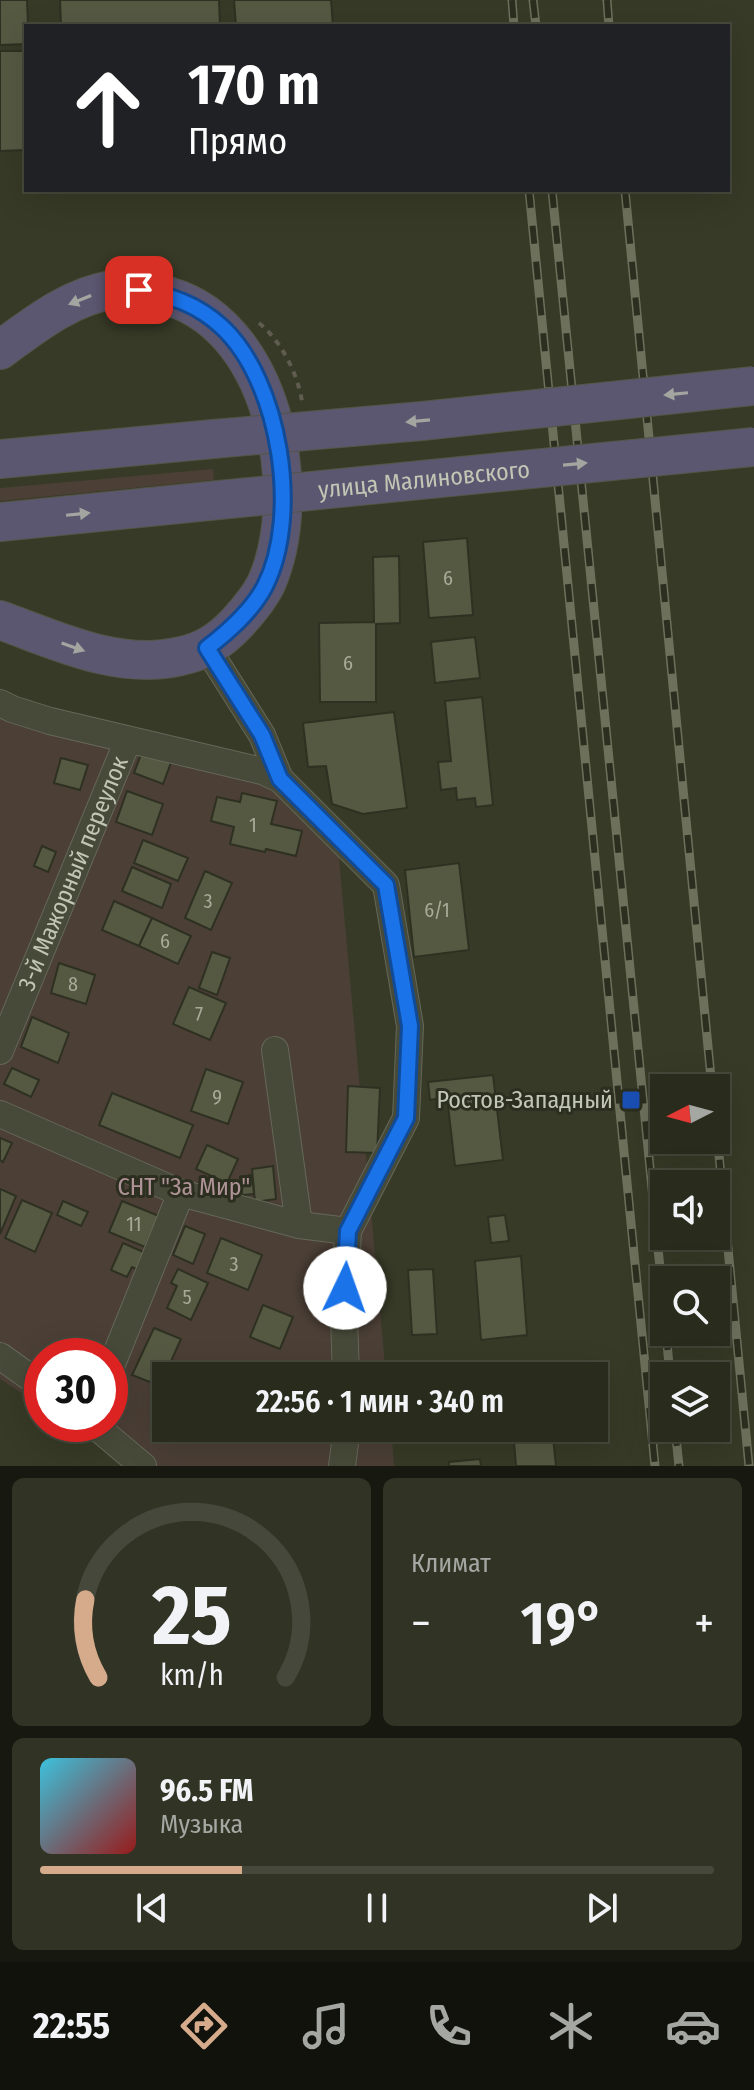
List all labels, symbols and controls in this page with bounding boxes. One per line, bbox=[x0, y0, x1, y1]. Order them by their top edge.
text: 170 m bbox=[188, 52, 320, 119]
icon: ahead bbox=[56, 56, 160, 160]
text: Прямо bbox=[188, 120, 287, 164]
pin bbox=[105, 256, 173, 324]
icon: arrive bbox=[117, 268, 161, 312]
one-way arrow bbox=[68, 294, 92, 307]
one-way arrow bbox=[664, 387, 689, 400]
one-way arrow bbox=[405, 415, 430, 428]
street label: улица Малиновского bbox=[317, 455, 531, 504]
one-way arrow bbox=[563, 458, 588, 471]
one-way arrow bbox=[66, 508, 91, 521]
house number: 6 bbox=[443, 566, 453, 590]
one-way arrow bbox=[62, 641, 86, 653]
house number: 6 bbox=[343, 651, 353, 675]
street label: 3-й Мажорный переулок bbox=[12, 752, 134, 995]
house number: 1 bbox=[249, 813, 257, 837]
house number: 3 bbox=[203, 889, 213, 913]
house number: 6/1 bbox=[424, 898, 450, 922]
house number: 6 bbox=[160, 929, 170, 953]
house number: 8 bbox=[68, 972, 78, 996]
house number: 7 bbox=[195, 1002, 203, 1026]
north arrow bbox=[650, 1074, 730, 1154]
map controls bbox=[650, 1074, 730, 1442]
house number: 9 bbox=[212, 1085, 222, 1109]
place label: Ростов-Западный bbox=[436, 1086, 613, 1114]
marker: Ростов-Западный bbox=[620, 1089, 642, 1111]
button: sound bbox=[650, 1170, 730, 1250]
park label: СНТ "За Мир" bbox=[118, 1173, 250, 1201]
house number: 11 bbox=[126, 1212, 142, 1236]
position arrow bbox=[303, 1246, 387, 1330]
house number: 3 bbox=[229, 1252, 239, 1276]
button: search bbox=[650, 1266, 730, 1346]
house number: 5 bbox=[182, 1285, 192, 1309]
speed limit sign: 30 bbox=[24, 1338, 128, 1442]
button: layers bbox=[650, 1362, 730, 1442]
text: 22:56 · 1 мин · 340 m bbox=[256, 1384, 504, 1420]
text: Климат bbox=[411, 1548, 491, 1579]
text: 25 bbox=[151, 1566, 231, 1666]
text: 19° bbox=[521, 1588, 604, 1660]
text: − bbox=[411, 1597, 431, 1650]
text: + bbox=[694, 1597, 714, 1650]
text: km/h bbox=[160, 1658, 223, 1693]
text: 96.5 FM bbox=[160, 1773, 253, 1809]
text: Музыка bbox=[160, 1809, 243, 1840]
icon: previous bbox=[130, 1886, 174, 1930]
icon: pause bbox=[355, 1886, 399, 1930]
icon: next bbox=[580, 1886, 624, 1930]
icon: directions bbox=[176, 1998, 232, 2054]
icon: music bbox=[298, 1998, 354, 2054]
icon: phone bbox=[421, 1998, 477, 2054]
icon: climate bbox=[543, 1998, 599, 2054]
icon: car bbox=[665, 1998, 721, 2054]
text: 22:55 bbox=[33, 2004, 110, 2048]

